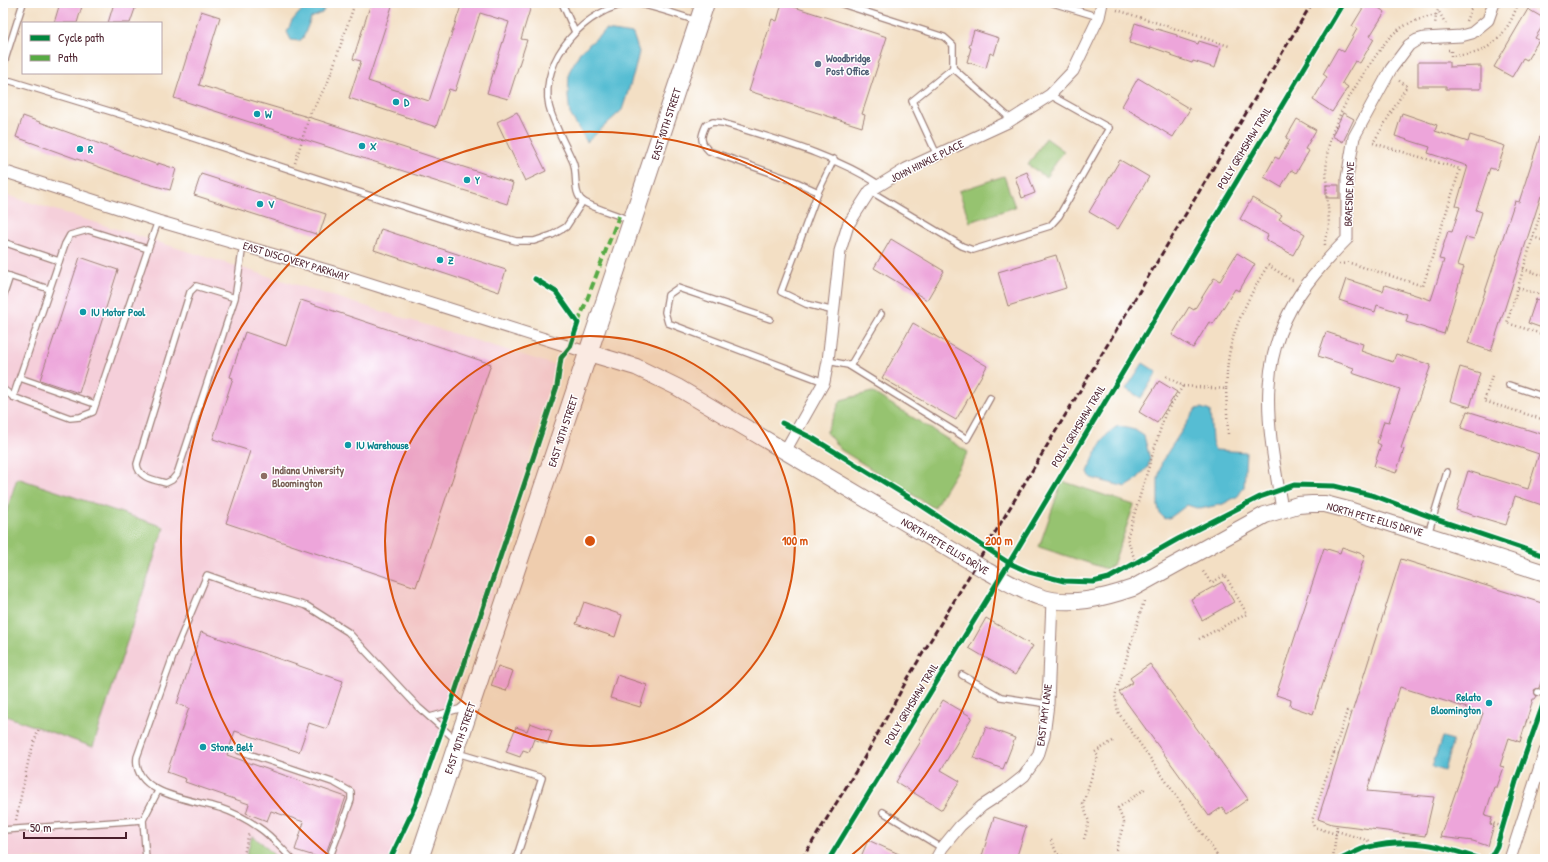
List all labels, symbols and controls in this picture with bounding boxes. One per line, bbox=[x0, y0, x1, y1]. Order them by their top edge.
legend bbox=[22, 22, 162, 74]
text: Cycle path bbox=[58, 29, 104, 46]
text: Path bbox=[58, 49, 78, 66]
place label: Woodbridge Post Office bbox=[826, 51, 871, 78]
marker: Woodbridge Post Office bbox=[813, 59, 823, 69]
street label: EAST 10TH STREET bbox=[648, 85, 684, 162]
place label: D bbox=[404, 95, 410, 109]
marker: D bbox=[391, 97, 401, 107]
street label: POLLY GRIMSHAW TRAIL bbox=[1214, 104, 1274, 192]
place label: W bbox=[265, 107, 272, 121]
marker: W bbox=[252, 109, 262, 119]
street label: JOHN HINKLE PLACE bbox=[888, 137, 966, 185]
place label: X bbox=[370, 139, 377, 153]
marker: X bbox=[357, 141, 367, 151]
place label: R bbox=[88, 142, 93, 156]
marker: R bbox=[75, 144, 85, 154]
street label: BRAESIDE DRIVE bbox=[1341, 161, 1357, 227]
place label: Y bbox=[474, 173, 480, 187]
marker: Y bbox=[462, 175, 472, 185]
place label: V bbox=[268, 197, 275, 211]
marker: V bbox=[255, 199, 265, 209]
street label: EAST DISCOVERY PARKWAY bbox=[241, 238, 351, 284]
place label: Z bbox=[448, 253, 454, 267]
marker: Z bbox=[435, 255, 445, 265]
place label: IU Motor Pool bbox=[91, 305, 146, 319]
marker: IU Motor Pool bbox=[78, 307, 88, 317]
street label: POLLY GRIMSHAW TRAIL bbox=[1048, 382, 1108, 470]
street label: EAST 10TH STREET bbox=[545, 392, 581, 469]
place label: IU Warehouse bbox=[356, 438, 410, 452]
marker: IU Warehouse bbox=[343, 440, 353, 450]
place label: Indiana University Bloomington bbox=[272, 463, 344, 491]
marker: Indiana University Bloomington bbox=[259, 471, 269, 481]
street label: NORTH PETE ELLIS DRIVE bbox=[1325, 499, 1425, 539]
street label: NORTH PETE ELLIS DRIVE bbox=[899, 514, 991, 578]
text: 100 m bbox=[782, 532, 808, 549]
text: 200 m bbox=[985, 532, 1013, 549]
centre of rings bbox=[583, 534, 597, 548]
street label: POLLY GRIMSHAW TRAIL bbox=[881, 660, 941, 748]
street label: EAST AMY LANE bbox=[1033, 683, 1055, 747]
place label: Relato Bloomington bbox=[1431, 690, 1482, 718]
marker: Relato Bloomington bbox=[1484, 698, 1494, 708]
street label: EAST 10TH STREET bbox=[441, 700, 479, 776]
place label: Stone Belt bbox=[211, 740, 254, 754]
marker: Stone Belt bbox=[198, 742, 208, 752]
scale bar bbox=[24, 814, 126, 840]
text: 50 m bbox=[30, 819, 51, 836]

